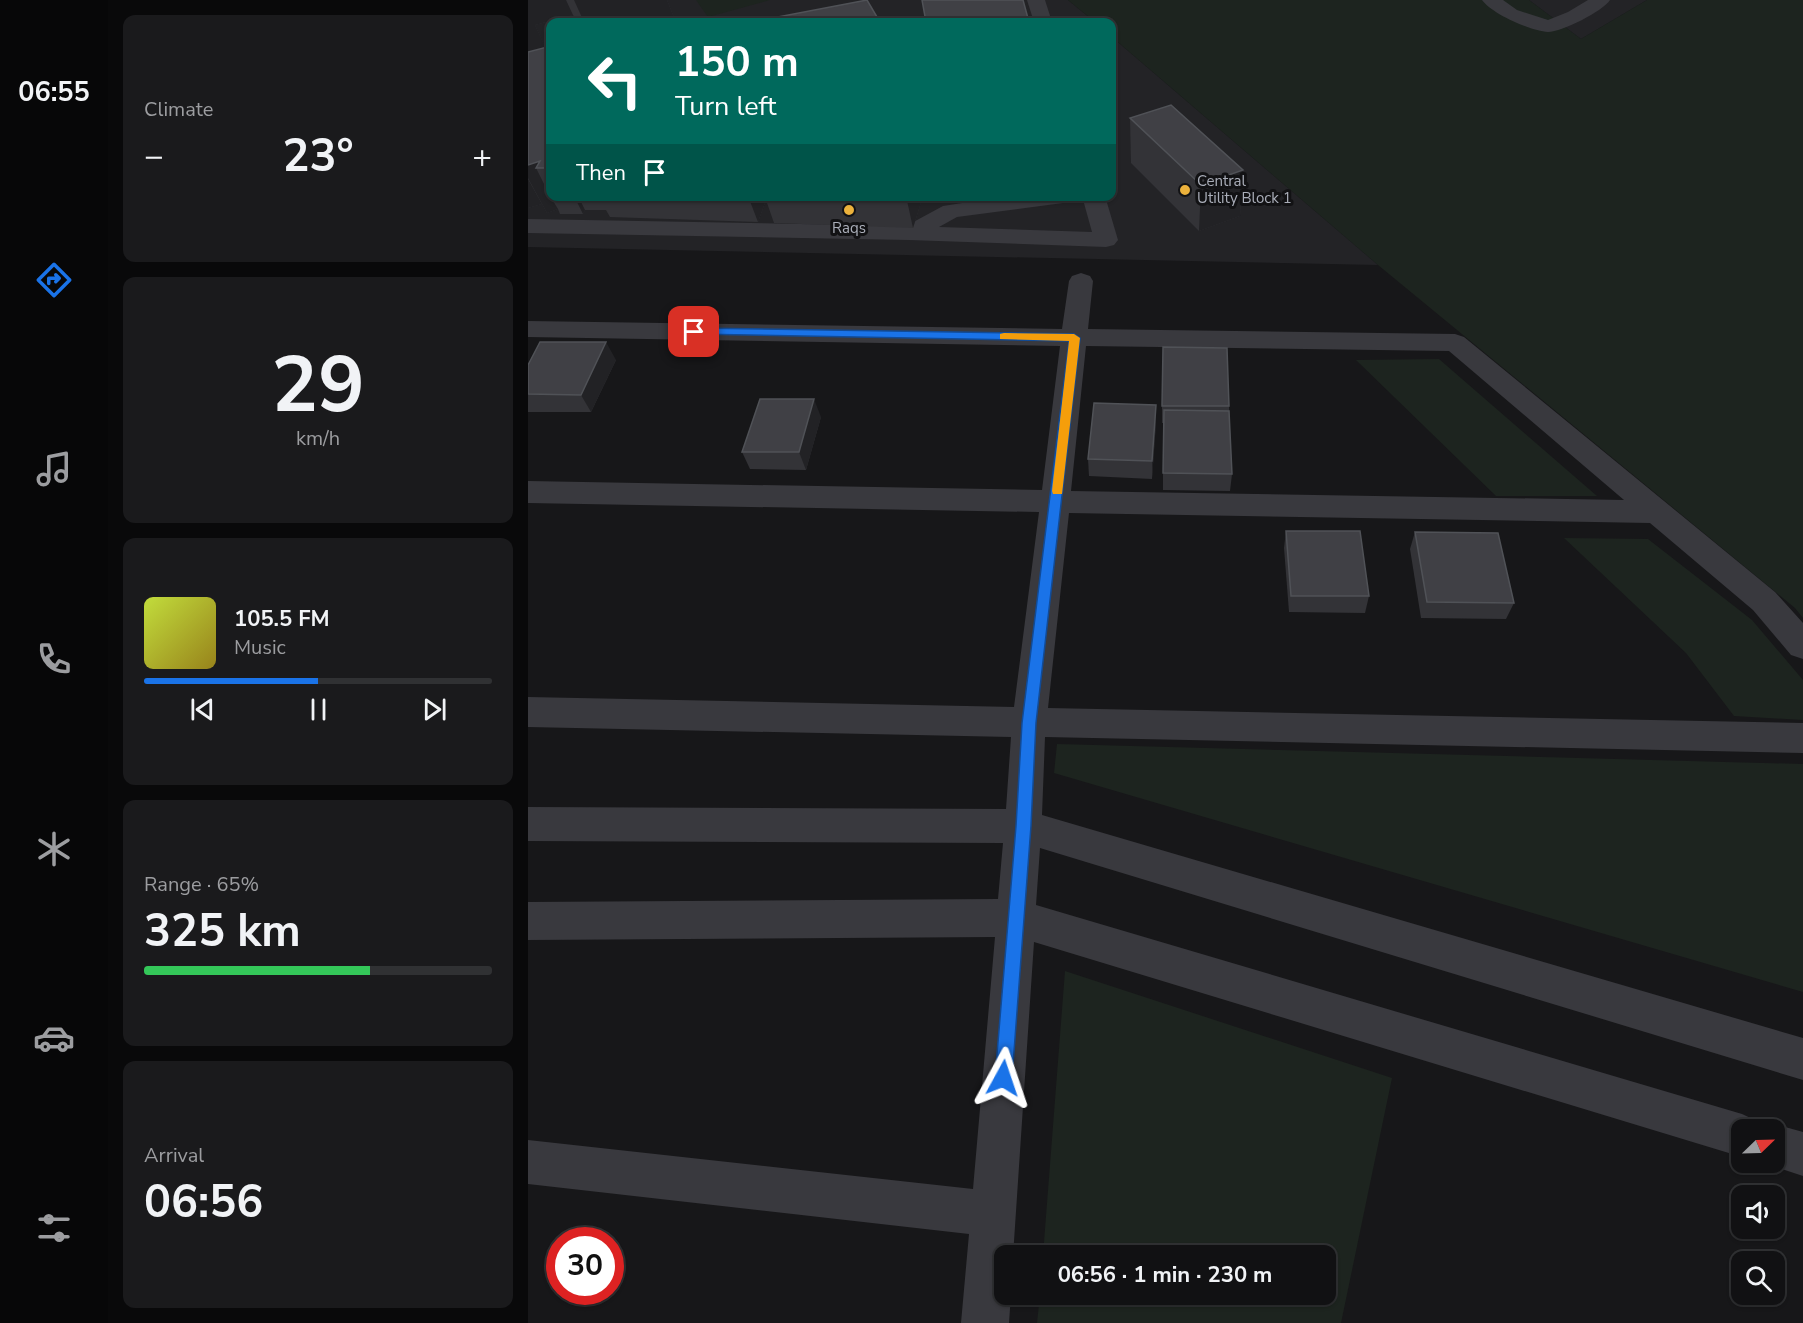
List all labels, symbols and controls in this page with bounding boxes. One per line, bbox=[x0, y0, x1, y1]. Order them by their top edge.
text: 150 m bbox=[675, 34, 799, 91]
icon: left bbox=[576, 42, 654, 120]
text: 06:55 bbox=[18, 74, 90, 111]
text: Turn left bbox=[675, 88, 776, 125]
text: Climate bbox=[144, 96, 213, 123]
text: 23° bbox=[282, 126, 354, 187]
text: − bbox=[144, 134, 164, 179]
text: + bbox=[472, 134, 492, 179]
icon: arrive bbox=[638, 156, 671, 189]
text: Then bbox=[576, 158, 626, 188]
place label: Central Utility Block 1 bbox=[1197, 171, 1292, 208]
marker: Central Utility Block 1 bbox=[1178, 183, 1192, 197]
marker: Raqs bbox=[842, 203, 856, 217]
place label: Raqs bbox=[832, 218, 866, 238]
icon: directions bbox=[33, 259, 75, 301]
pin bbox=[668, 306, 719, 357]
icon: arrive bbox=[677, 315, 710, 348]
text: 29 bbox=[271, 332, 365, 439]
text: km/h bbox=[296, 425, 340, 452]
icon: music bbox=[33, 448, 75, 490]
text: 105.5 FM bbox=[234, 604, 330, 634]
text: Music bbox=[234, 634, 286, 661]
icon: phone bbox=[33, 638, 75, 680]
icon: previous bbox=[186, 693, 219, 726]
icon: pause bbox=[302, 693, 335, 726]
icon: next bbox=[418, 693, 451, 726]
icon: climate bbox=[33, 828, 75, 870]
text: Range · 65% bbox=[144, 871, 259, 898]
text: 325 km bbox=[144, 901, 301, 962]
icon: car bbox=[33, 1017, 75, 1059]
position arrow bbox=[971, 1046, 1035, 1110]
north arrow bbox=[1731, 1119, 1785, 1173]
map controls bbox=[1731, 1119, 1785, 1305]
text: Arrival bbox=[144, 1142, 204, 1169]
text: 06:56 bbox=[144, 1172, 263, 1233]
button: sound bbox=[1731, 1185, 1785, 1239]
icon: filters bbox=[33, 1207, 75, 1249]
speed limit sign: 30 bbox=[546, 1227, 624, 1305]
button: search bbox=[1731, 1251, 1785, 1305]
text: 06:56 · 1 min · 230 m bbox=[1058, 1260, 1272, 1290]

